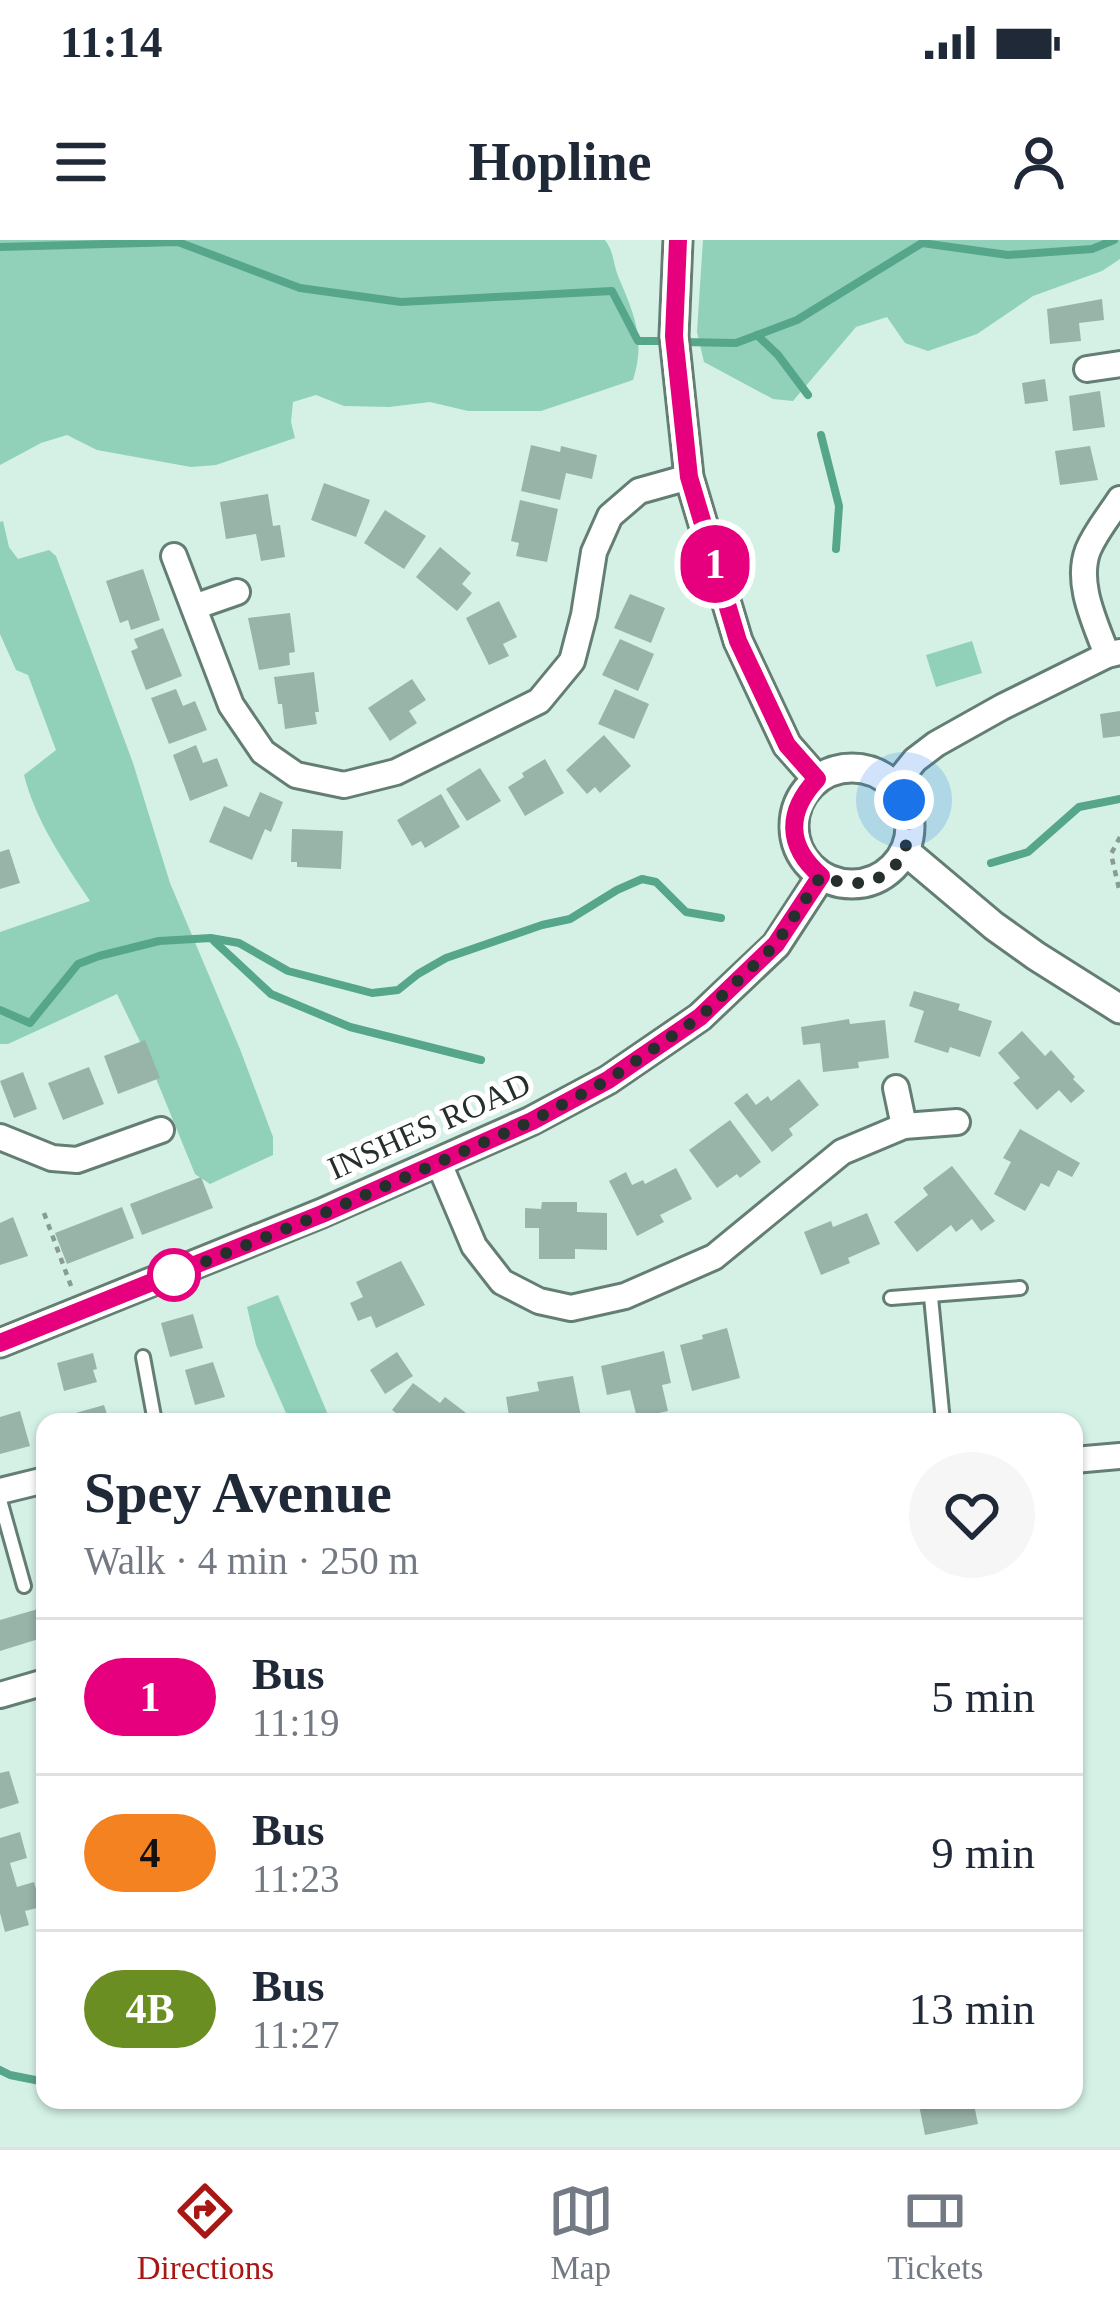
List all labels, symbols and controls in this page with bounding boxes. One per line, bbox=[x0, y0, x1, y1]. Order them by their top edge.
text: 11:14 bbox=[60, 17, 163, 67]
icon: menu bbox=[48, 129, 114, 195]
icon: person bbox=[1006, 129, 1072, 195]
text: Hopline bbox=[468, 132, 652, 192]
line badge: 1 bbox=[676, 525, 754, 603]
text: 1 bbox=[705, 541, 726, 587]
your location bbox=[874, 770, 934, 830]
street label: INSHES ROAD bbox=[322, 1065, 536, 1187]
unlabelled marker bbox=[149, 1250, 199, 1300]
button: heart bbox=[909, 1452, 1035, 1578]
text: Spey Avenue bbox=[84, 1461, 392, 1524]
text: Walk · 4 min · 250 m bbox=[84, 1539, 419, 1582]
text: Bus bbox=[252, 1649, 325, 1699]
text: 5 min bbox=[931, 1672, 1035, 1722]
text: 1 bbox=[140, 1674, 161, 1720]
text: 11:19 bbox=[252, 1701, 339, 1744]
text: Bus bbox=[252, 1805, 325, 1855]
text: 9 min bbox=[931, 1828, 1035, 1878]
text: 4 bbox=[140, 1830, 161, 1876]
text: 11:23 bbox=[252, 1857, 339, 1900]
text: Bus bbox=[252, 1961, 325, 2011]
text: 13 min bbox=[909, 1984, 1035, 2034]
text: 4B bbox=[125, 1986, 175, 2032]
text: 11:27 bbox=[252, 2013, 339, 2056]
tab: Directions bbox=[137, 2178, 274, 2287]
tab: Map bbox=[548, 2178, 614, 2287]
tab: Tickets bbox=[887, 2178, 983, 2287]

